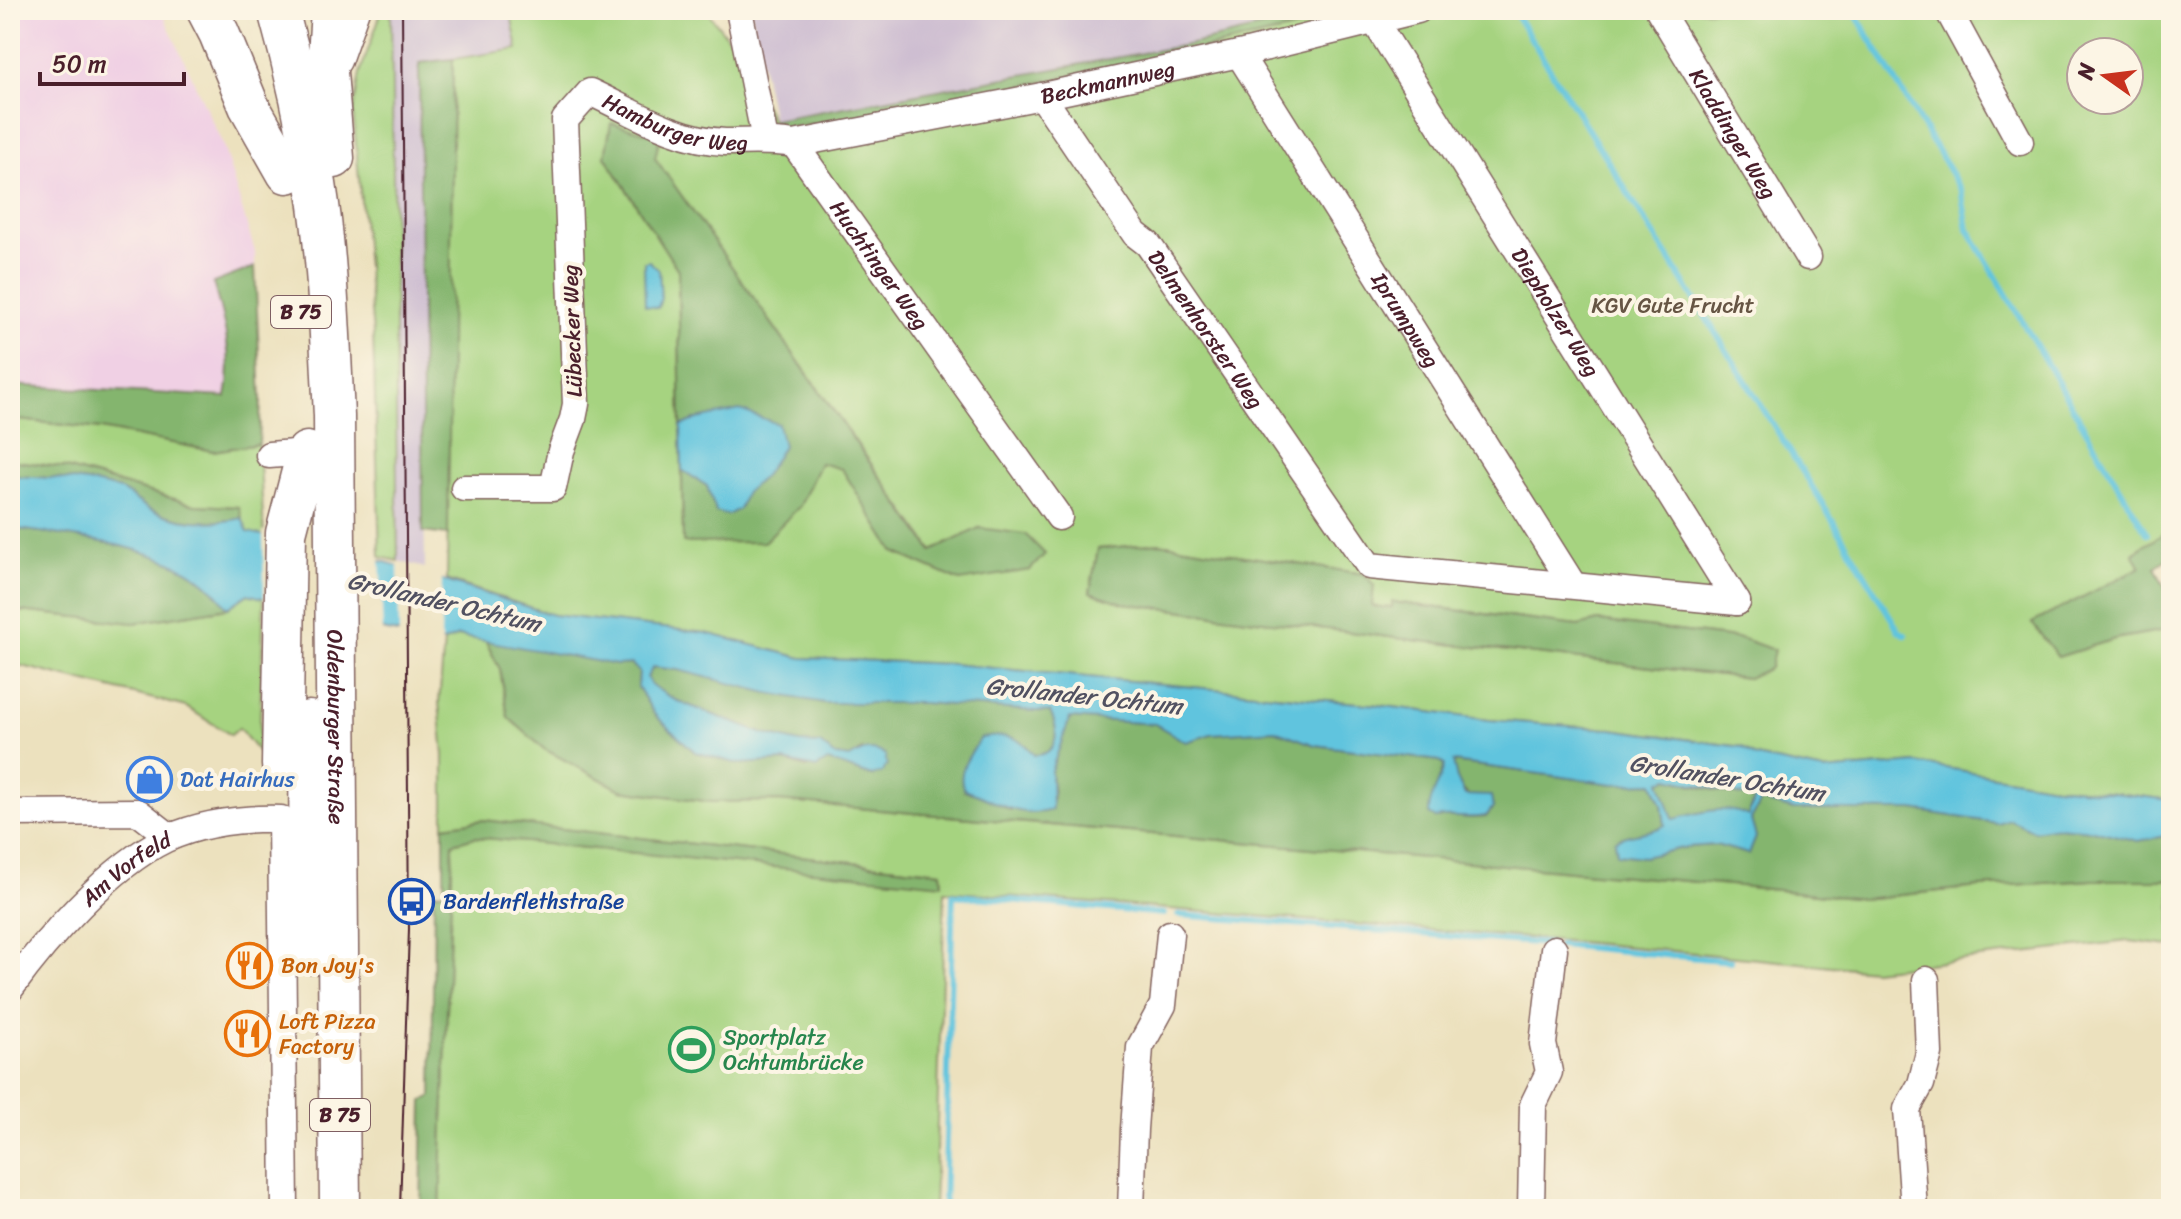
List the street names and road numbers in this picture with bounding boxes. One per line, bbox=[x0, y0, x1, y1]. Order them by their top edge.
street label: Beckmannweg bbox=[1037, 49, 1179, 115]
street label: Kladdinger Weg bbox=[1679, 60, 1788, 207]
street label: Hamburger Weg bbox=[596, 81, 748, 162]
street label: Huchtinger Weg bbox=[820, 191, 940, 338]
street label: Diepholzer Weg bbox=[1501, 239, 1611, 384]
street label: Delmenhorster Weg bbox=[1138, 241, 1275, 417]
street label: Iprumpweg bbox=[1361, 263, 1451, 376]
street label: Lübecker Weg bbox=[550, 264, 594, 398]
road number: B 75 bbox=[271, 296, 331, 328]
street label: Oldenburger Straße bbox=[316, 629, 357, 825]
street label: Am Vorfeld bbox=[70, 819, 179, 917]
road number: B 75 bbox=[310, 1099, 370, 1131]

